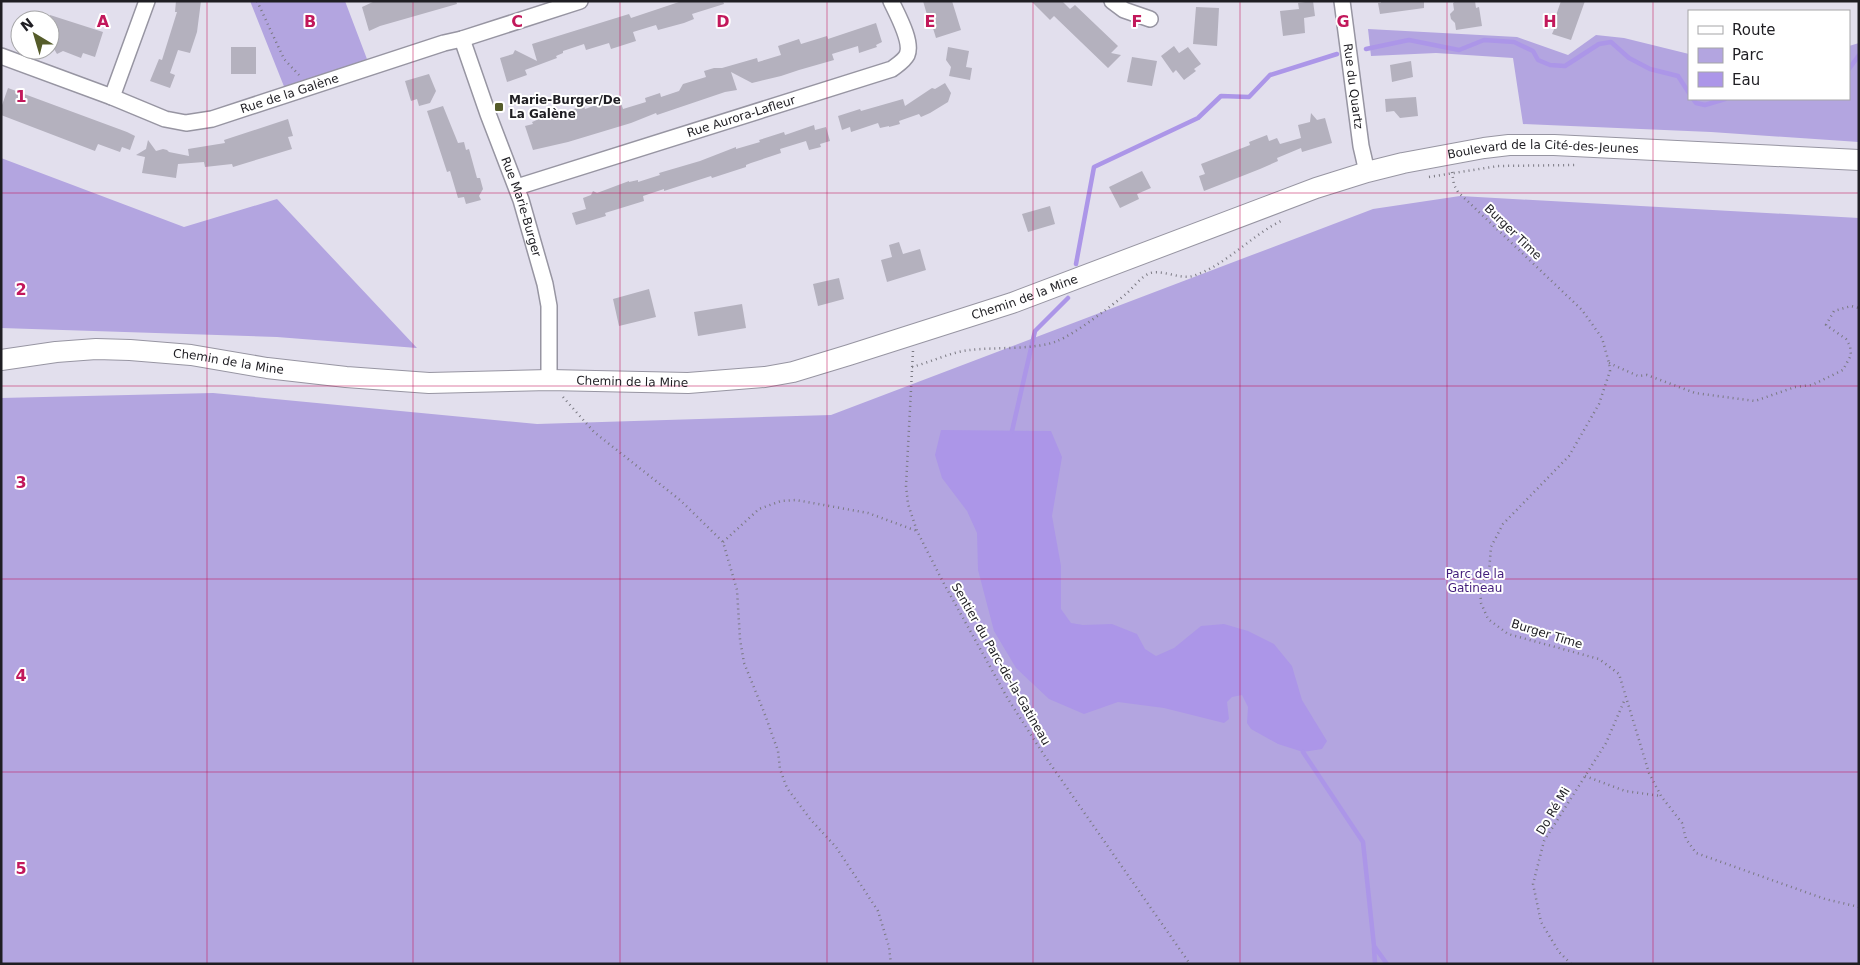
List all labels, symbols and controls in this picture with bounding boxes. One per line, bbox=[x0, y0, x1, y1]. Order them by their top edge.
north arrow bbox=[10, 10, 60, 60]
legend bbox=[1688, 10, 1850, 100]
text: A bbox=[97, 12, 110, 31]
text: B bbox=[304, 12, 316, 31]
text: C bbox=[511, 12, 523, 31]
text: D bbox=[716, 12, 730, 31]
text: E bbox=[925, 12, 935, 31]
text: F bbox=[1132, 12, 1142, 31]
text: G bbox=[1336, 12, 1350, 31]
text: H bbox=[1543, 12, 1557, 31]
text: N bbox=[17, 15, 37, 35]
text: Route bbox=[1732, 21, 1776, 39]
street label: Rue du Quartz bbox=[1341, 43, 1366, 130]
text: Parc bbox=[1732, 46, 1764, 64]
street label: Rue de la Galène bbox=[239, 71, 340, 116]
text: Eau bbox=[1732, 71, 1760, 89]
text: 1 bbox=[15, 87, 27, 106]
place label: Marie-Burger/De La Galène bbox=[509, 93, 621, 121]
street label: Rue Aurora-Lafleur bbox=[685, 93, 797, 140]
marker: Marie-Burger/De La Galène bbox=[493, 101, 505, 113]
street label: Boulevard de la Cité-des-Jeunes bbox=[1446, 138, 1639, 162]
street label: Rue Marie-Burger bbox=[498, 155, 544, 258]
street label: Burger Time bbox=[1482, 201, 1544, 263]
street label: Chemin de la Mine bbox=[970, 272, 1080, 322]
text: 2 bbox=[15, 280, 27, 299]
street label: Chemin de la Mine bbox=[173, 347, 285, 377]
street label: Chemin de la Mine bbox=[576, 374, 688, 390]
text: 3 bbox=[15, 473, 27, 492]
park label: Parc de la Gatineau bbox=[1446, 567, 1504, 595]
street label: Sentier du Parc-de-la-Gatineau bbox=[949, 580, 1053, 748]
street label: Burger Time bbox=[1510, 617, 1584, 651]
text: 4 bbox=[15, 666, 27, 685]
street label: Do Ré Mi bbox=[1533, 785, 1573, 837]
text: 5 bbox=[15, 859, 27, 878]

